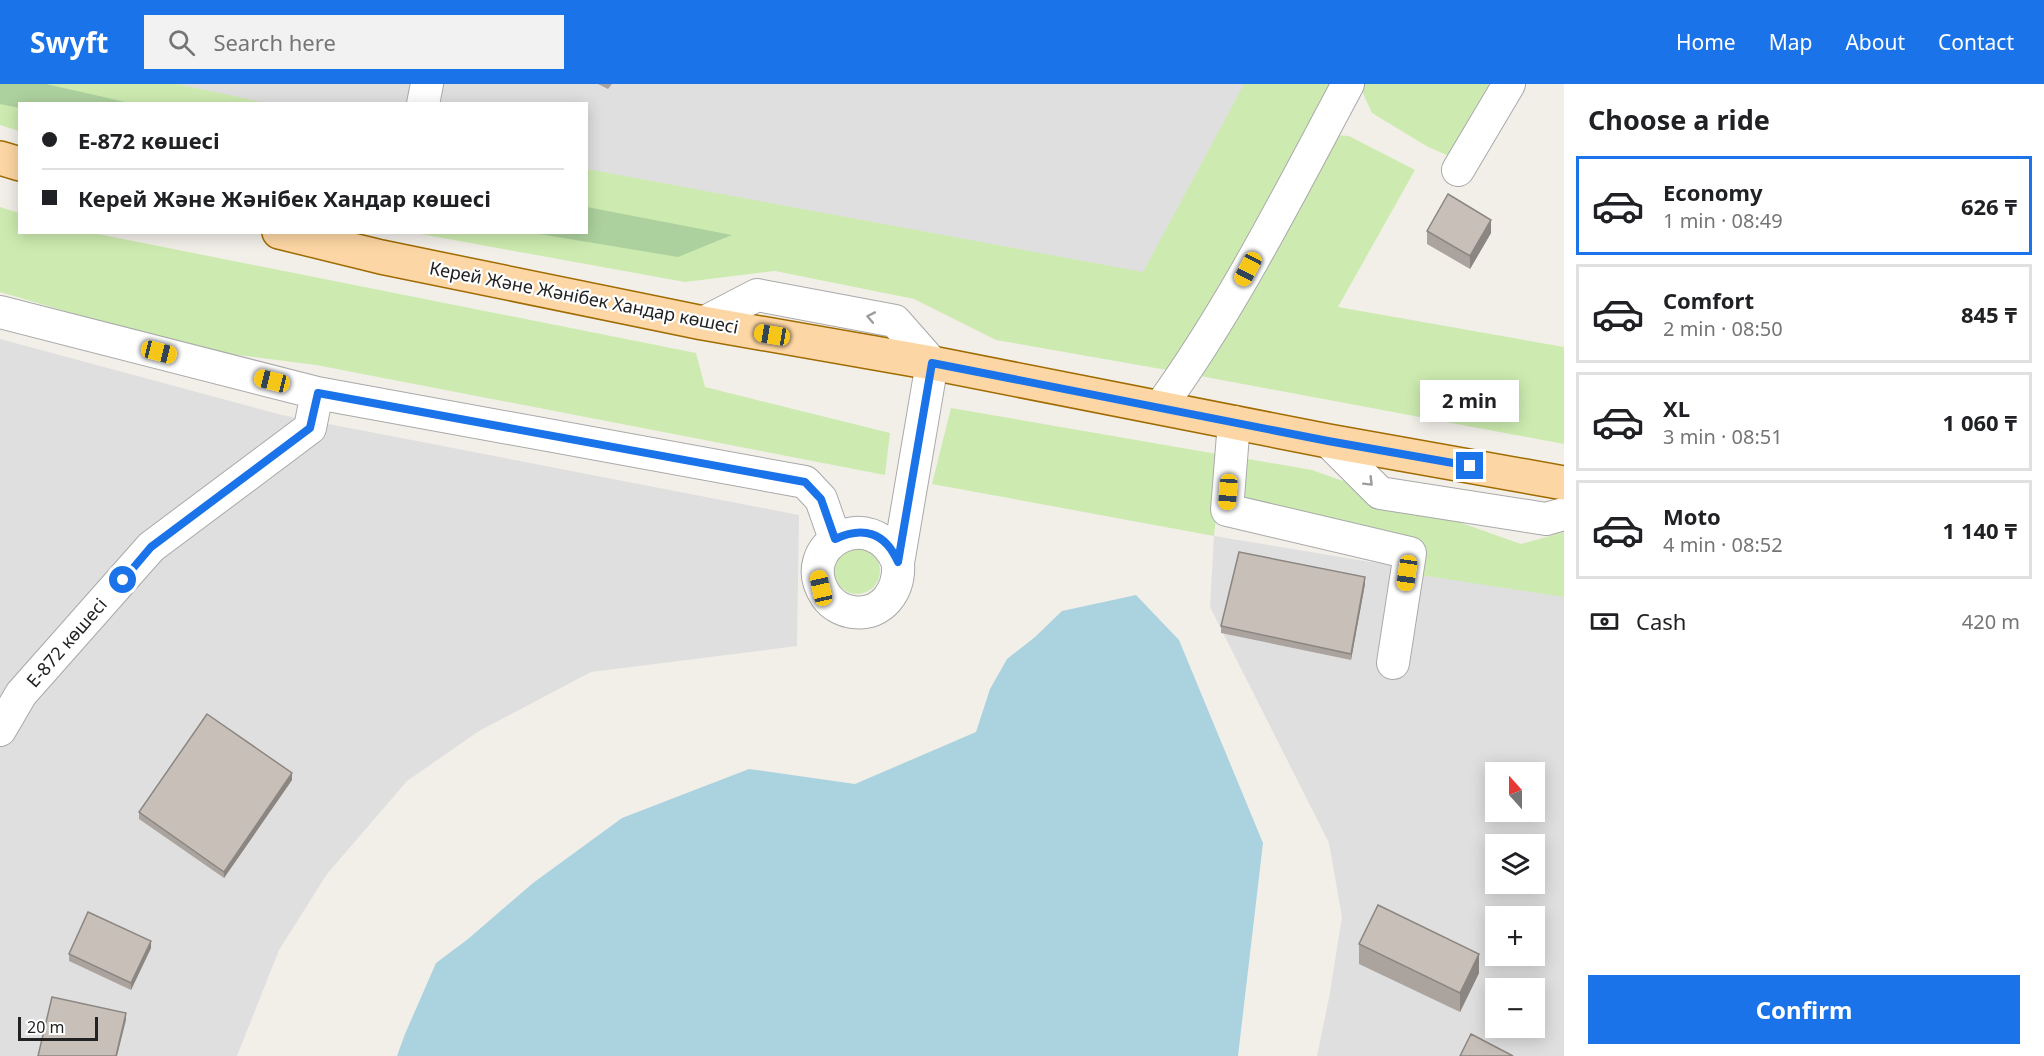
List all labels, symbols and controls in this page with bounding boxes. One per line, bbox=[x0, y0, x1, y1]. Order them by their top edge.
search box bbox=[144, 15, 564, 69]
text: Swyft bbox=[30, 23, 108, 61]
icon: search bbox=[165, 26, 198, 59]
text: Search here bbox=[213, 27, 336, 57]
text: Home bbox=[1676, 28, 1736, 56]
text: Map bbox=[1769, 28, 1812, 56]
text: About bbox=[1845, 28, 1905, 56]
text: Contact bbox=[1938, 28, 2014, 56]
text: Choose a ride bbox=[1588, 101, 1770, 138]
text: Е-872 көшесі bbox=[78, 125, 220, 155]
text: Economy bbox=[1663, 177, 1762, 207]
icon: car bbox=[1591, 179, 1645, 233]
text: Керей Және Жәнібек Хандар көшесі bbox=[78, 183, 491, 213]
text: 626 ₸ bbox=[1961, 191, 2017, 221]
text: 1 min · 08:49 bbox=[1663, 207, 1783, 234]
car bbox=[1232, 249, 1264, 289]
street label: Керей Және Жәнібек Хандар көшесі bbox=[428, 255, 741, 339]
text: Comfort bbox=[1663, 285, 1754, 315]
icon: car bbox=[1591, 287, 1645, 341]
text: 845 ₸ bbox=[1961, 299, 2017, 329]
one-way arrow bbox=[867, 311, 877, 324]
text: 2 min · 08:50 bbox=[1663, 315, 1783, 342]
car bbox=[753, 323, 791, 347]
car bbox=[139, 339, 179, 365]
car bbox=[252, 368, 292, 394]
callout: 2 min bbox=[1420, 379, 1520, 421]
text: 2 min bbox=[1442, 387, 1497, 414]
text: XL bbox=[1663, 393, 1690, 423]
icon: car bbox=[1591, 395, 1645, 449]
text: 1 060 ₸ bbox=[1943, 407, 2017, 437]
text: 3 min · 08:51 bbox=[1663, 423, 1783, 450]
route end bbox=[1456, 452, 1483, 479]
car bbox=[1218, 473, 1238, 511]
one-way arrow bbox=[1362, 475, 1373, 486]
text: Moto bbox=[1663, 501, 1721, 531]
icon: car bbox=[1591, 503, 1645, 557]
text: 1 140 ₸ bbox=[1943, 515, 2017, 545]
text: 4 min · 08:52 bbox=[1663, 531, 1783, 558]
car bbox=[1396, 554, 1418, 592]
route start bbox=[109, 566, 136, 593]
car bbox=[808, 568, 834, 608]
street label: Е-872 көшесі bbox=[21, 593, 112, 692]
icon: cash bbox=[1588, 605, 1621, 638]
text: Cash bbox=[1636, 606, 1686, 636]
text: 420 m bbox=[1962, 608, 2020, 635]
north arrow bbox=[1485, 762, 1545, 822]
map controls bbox=[1485, 762, 1545, 1038]
button: layers bbox=[1485, 834, 1545, 894]
button: + bbox=[1485, 906, 1545, 966]
button: Confirm bbox=[1588, 975, 2020, 1044]
button: − bbox=[1485, 978, 1545, 1038]
scale bar bbox=[18, 1014, 98, 1042]
text: 20 m bbox=[27, 1016, 64, 1038]

